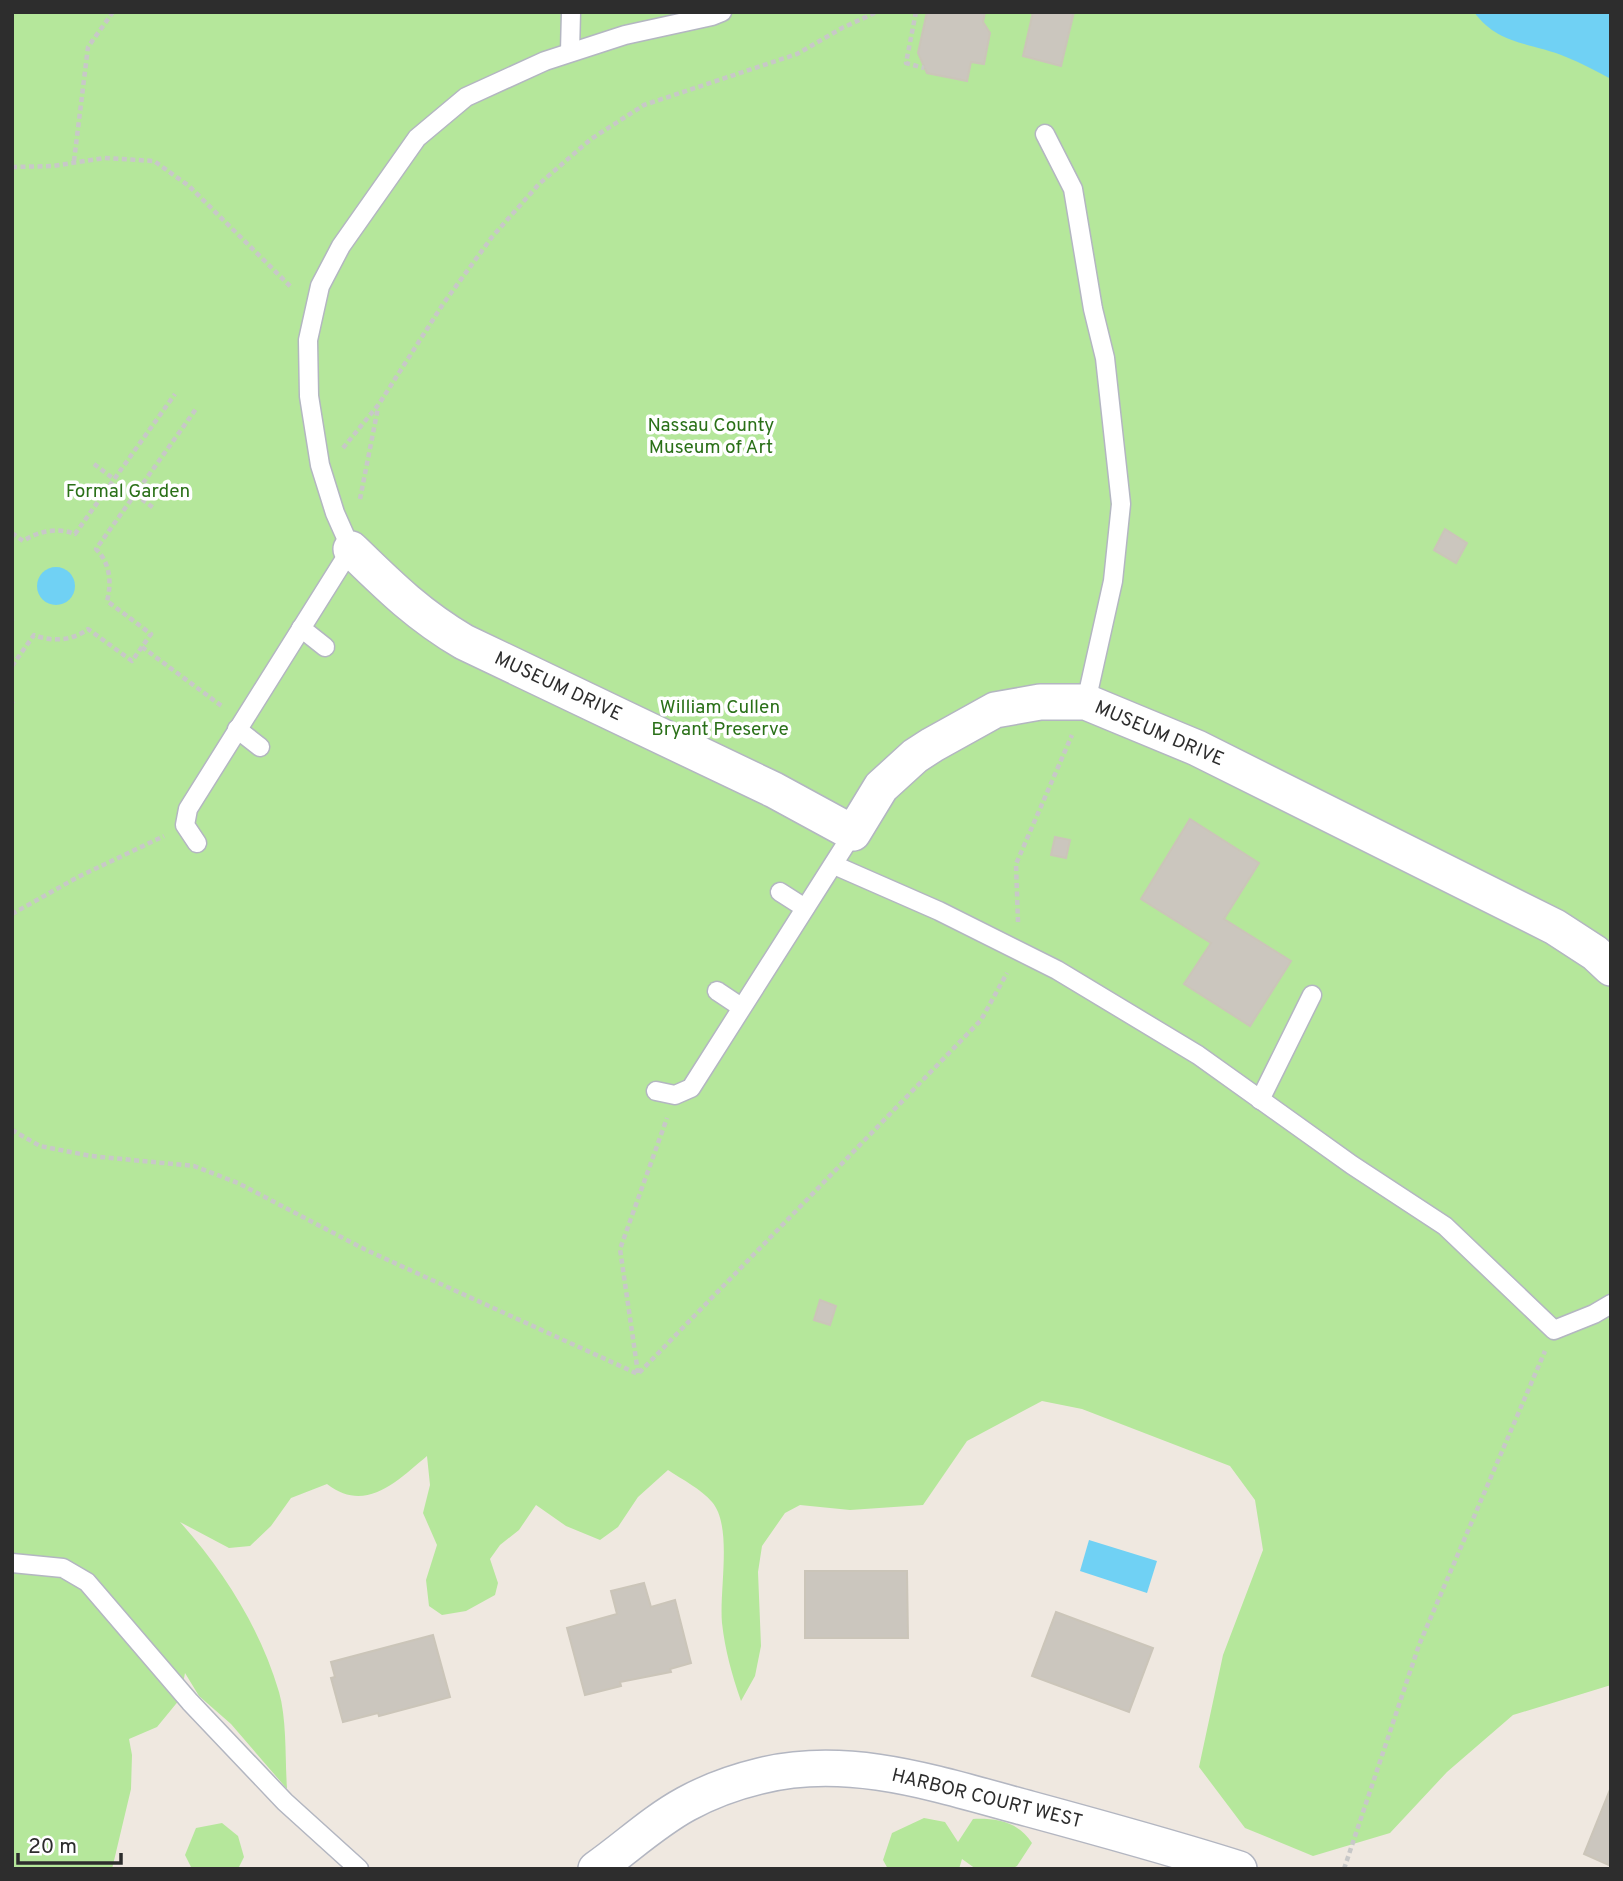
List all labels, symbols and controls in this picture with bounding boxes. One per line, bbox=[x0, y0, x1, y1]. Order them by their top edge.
park label: Nassau County Museum of Art bbox=[648, 414, 774, 460]
park label: Formal Garden bbox=[66, 480, 190, 504]
street label: MUSEUM DRIVE bbox=[490, 647, 626, 727]
park label: William Cullen Bryant Preserve bbox=[651, 696, 789, 742]
street label: MUSEUM DRIVE bbox=[1091, 696, 1227, 772]
street label: HARBOR COURT WEST bbox=[889, 1764, 1085, 1834]
scale bar bbox=[18, 1822, 121, 1866]
text: 20 m bbox=[28, 1834, 77, 1861]

